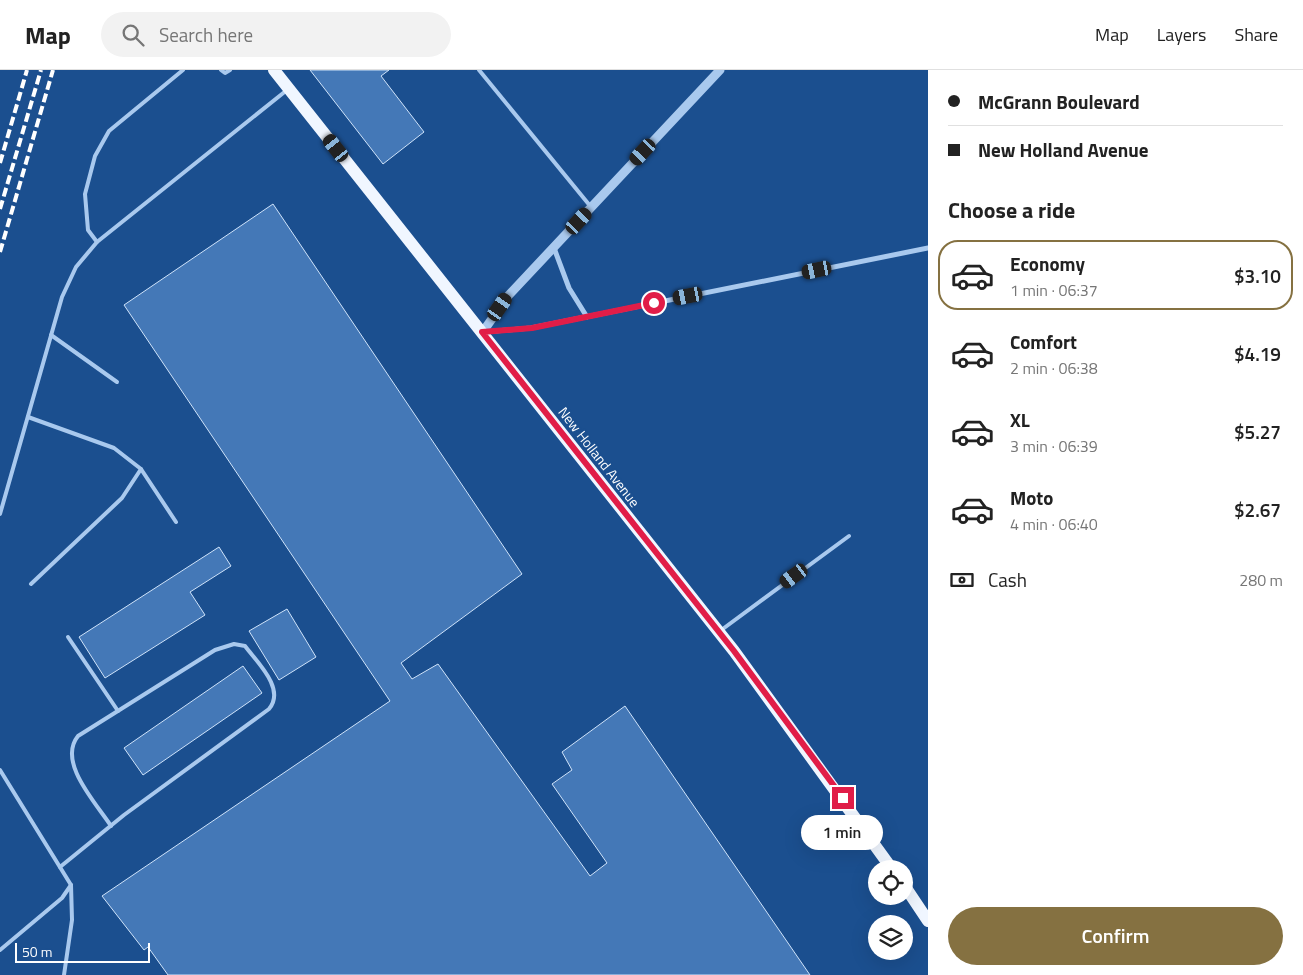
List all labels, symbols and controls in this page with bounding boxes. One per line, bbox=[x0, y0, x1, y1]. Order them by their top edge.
search box bbox=[101, 12, 451, 57]
text: Map bbox=[25, 17, 71, 53]
text: Search here bbox=[159, 20, 253, 49]
icon: search bbox=[119, 21, 147, 49]
text: Map bbox=[1095, 21, 1129, 48]
text: Layers bbox=[1157, 21, 1206, 48]
text: Share bbox=[1234, 21, 1278, 48]
text: McGrann Boulevard bbox=[978, 87, 1140, 116]
car bbox=[320, 132, 351, 164]
text: New Holland Avenue bbox=[978, 135, 1148, 164]
car bbox=[627, 136, 658, 168]
text: Choose a ride bbox=[948, 193, 1075, 227]
car bbox=[563, 205, 594, 237]
text: Economy bbox=[1010, 249, 1085, 278]
icon: car bbox=[950, 253, 995, 298]
car bbox=[800, 260, 833, 280]
text: $3.10 bbox=[1234, 261, 1281, 290]
text: 1 min · 06:37 bbox=[1010, 278, 1098, 302]
car bbox=[671, 286, 704, 306]
car bbox=[485, 290, 514, 324]
route start bbox=[643, 292, 665, 314]
text: Comfort bbox=[1010, 327, 1077, 356]
icon: car bbox=[950, 331, 995, 376]
text: $4.19 bbox=[1234, 339, 1281, 368]
text: 2 min · 06:38 bbox=[1010, 356, 1098, 380]
street label: New Holland Avenue bbox=[554, 402, 645, 511]
text: XL bbox=[1010, 405, 1030, 434]
icon: car bbox=[950, 409, 995, 454]
text: $5.27 bbox=[1234, 417, 1281, 446]
text: 3 min · 06:39 bbox=[1010, 434, 1098, 458]
text: Moto bbox=[1010, 483, 1053, 512]
icon: car bbox=[950, 487, 995, 532]
text: $2.67 bbox=[1234, 495, 1281, 524]
text: 4 min · 06:40 bbox=[1010, 512, 1098, 536]
car bbox=[777, 561, 810, 591]
text: Cash bbox=[988, 565, 1027, 594]
icon: cash bbox=[948, 566, 976, 594]
text: 280 m bbox=[1239, 568, 1283, 592]
route end bbox=[832, 787, 854, 809]
callout: 1 min bbox=[802, 816, 884, 850]
text: 1 min bbox=[823, 820, 861, 844]
map controls bbox=[868, 860, 913, 960]
button: locate bbox=[868, 860, 913, 905]
button: Confirm bbox=[948, 907, 1283, 965]
button: layers bbox=[868, 915, 913, 960]
scale bar bbox=[15, 940, 150, 963]
text: 50 m bbox=[22, 941, 52, 962]

